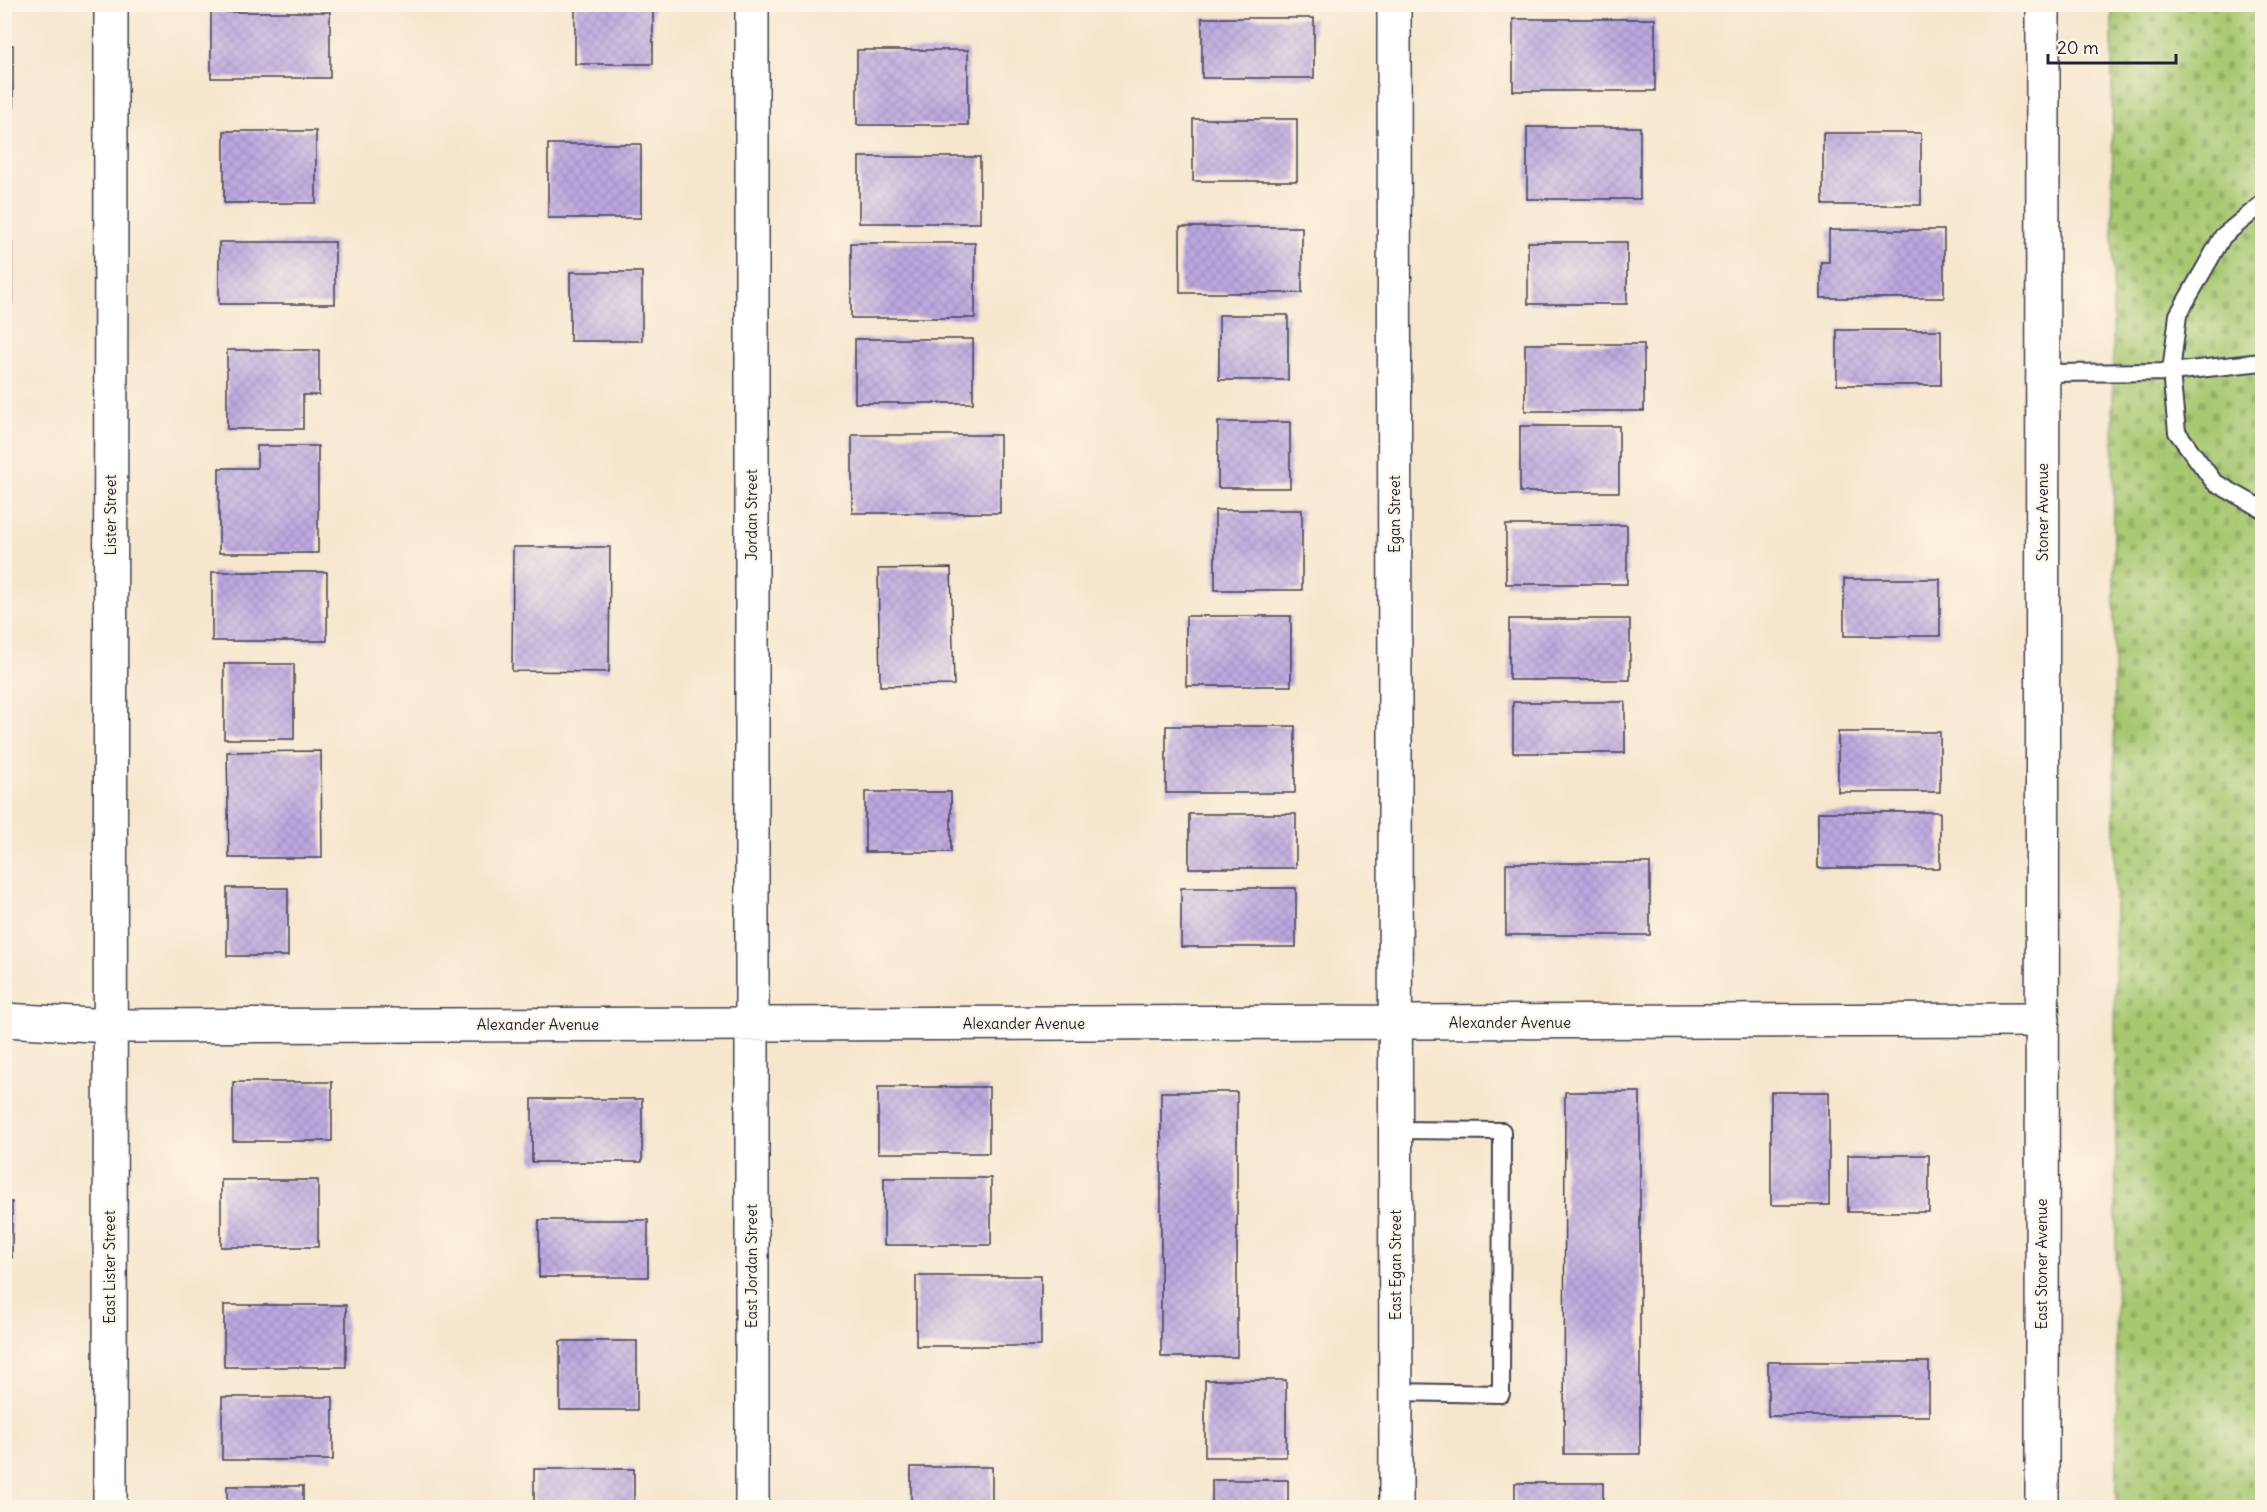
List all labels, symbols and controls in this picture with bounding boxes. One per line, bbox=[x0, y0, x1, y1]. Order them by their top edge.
scale bar bbox=[2048, 27, 2176, 65]
text: 20 m bbox=[2057, 36, 2099, 59]
street label: Stoner Avenue bbox=[2033, 463, 2052, 561]
street label: Jordan Street bbox=[742, 469, 761, 561]
street label: Lister Street bbox=[101, 474, 120, 556]
street label: Egan Street bbox=[1385, 475, 1404, 553]
street label: Alexander Avenue bbox=[1449, 1013, 1571, 1032]
street label: Alexander Avenue bbox=[963, 1014, 1085, 1033]
street label: Alexander Avenue bbox=[477, 1015, 599, 1034]
street label: East Stoner Avenue bbox=[2032, 1199, 2051, 1329]
street label: East Jordan Street bbox=[742, 1204, 761, 1328]
street label: East Lister Street bbox=[100, 1210, 119, 1324]
street label: East Egan Street bbox=[1386, 1210, 1405, 1320]

